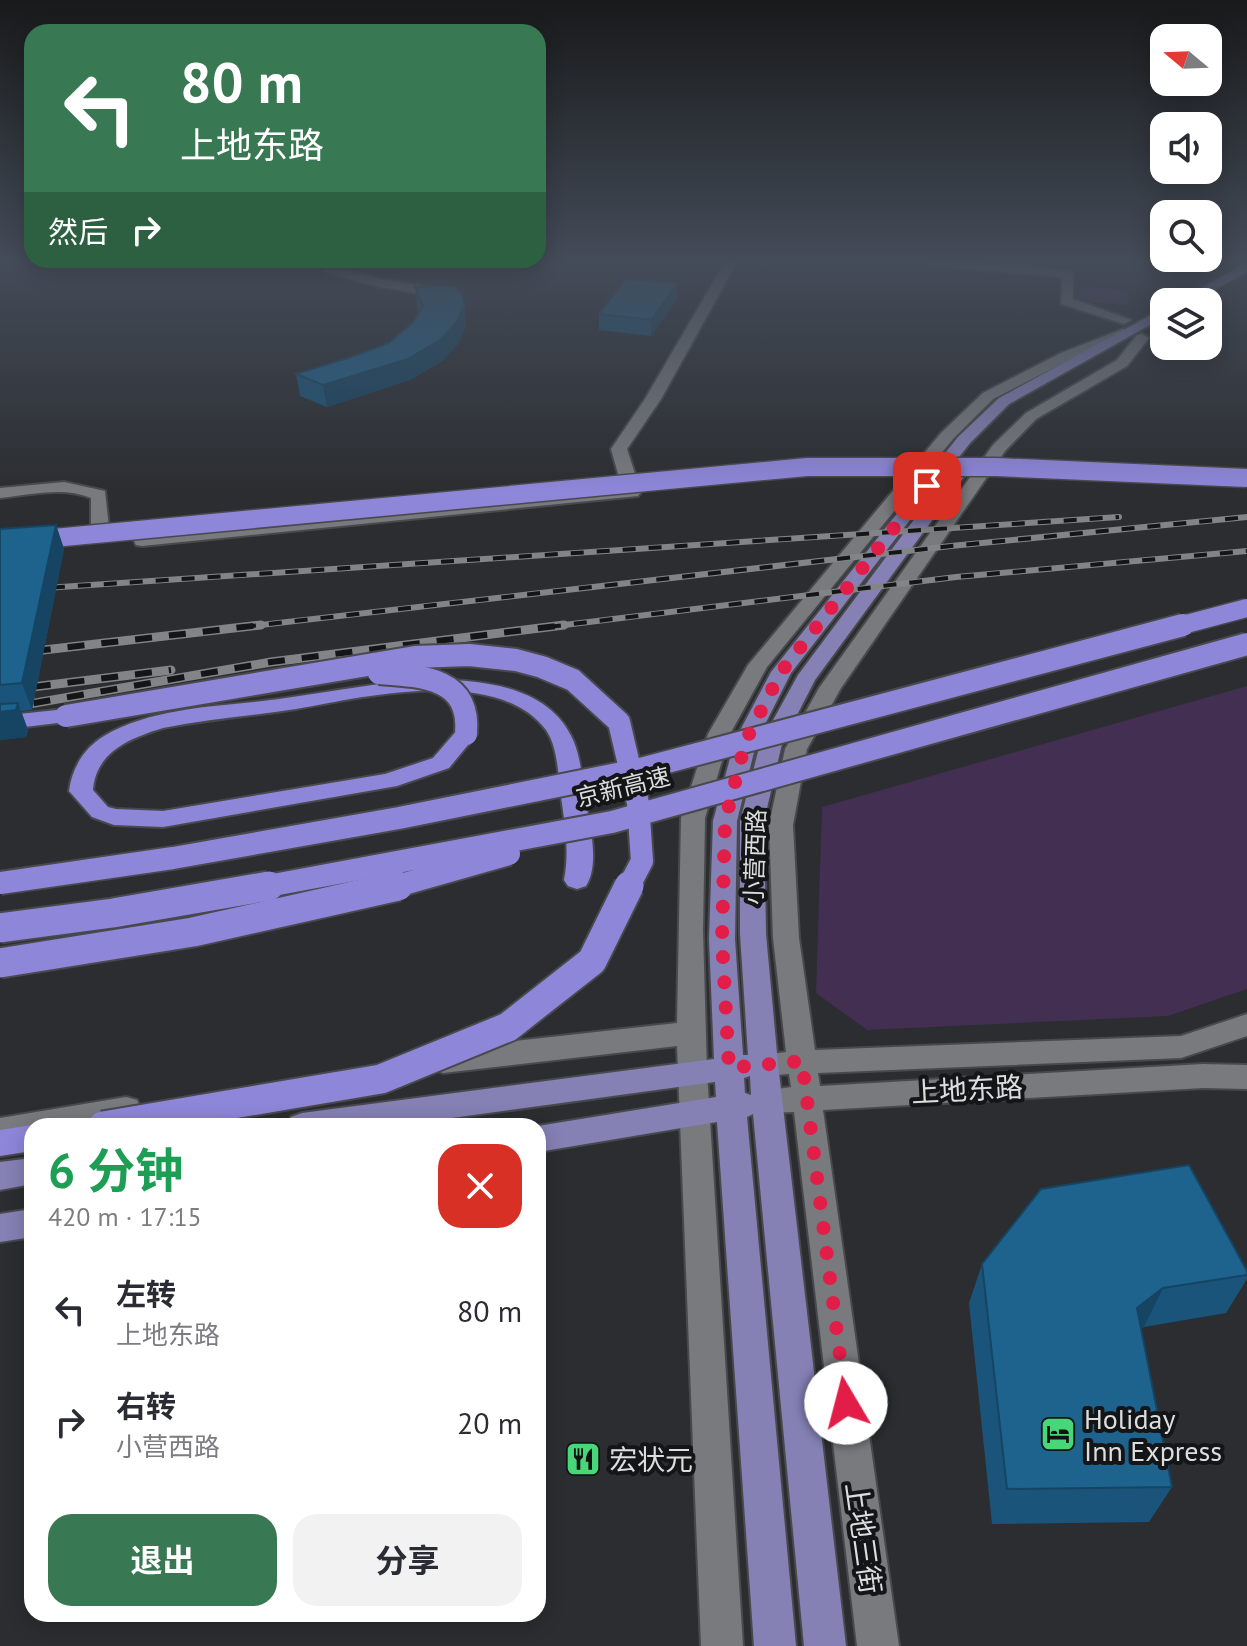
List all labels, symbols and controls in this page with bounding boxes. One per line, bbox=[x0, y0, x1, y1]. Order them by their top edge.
north arrow bbox=[1150, 24, 1222, 96]
map controls bbox=[1150, 24, 1222, 360]
text: 80 m bbox=[180, 46, 303, 118]
icon: left bbox=[48, 56, 152, 160]
button: sound bbox=[1150, 112, 1222, 184]
text: 上地东路 bbox=[180, 121, 324, 168]
button: search bbox=[1150, 200, 1222, 272]
icon: right bbox=[124, 208, 168, 252]
text: 然后 bbox=[48, 212, 108, 251]
button: layers bbox=[1150, 288, 1222, 360]
pin bbox=[893, 452, 961, 520]
icon: arrive bbox=[905, 464, 949, 508]
street label: 京新高速 bbox=[573, 760, 673, 814]
street label: 小营西路 bbox=[738, 808, 772, 906]
street label: 上地东路 bbox=[910, 1068, 1024, 1110]
text: 6 分钟 bbox=[48, 1139, 183, 1201]
button: close bbox=[438, 1144, 522, 1228]
text: 420 m · 17:15 bbox=[48, 1200, 202, 1233]
text: 左转 bbox=[116, 1274, 176, 1313]
icon: left bbox=[48, 1288, 92, 1332]
text: 80 m bbox=[457, 1291, 522, 1330]
text: 上地东路 bbox=[116, 1318, 220, 1351]
position arrow bbox=[804, 1361, 888, 1445]
text: 右转 bbox=[116, 1386, 176, 1425]
icon: right bbox=[48, 1400, 92, 1444]
place label: Holiday Inn Express bbox=[1084, 1400, 1222, 1469]
text: 20 m bbox=[457, 1403, 522, 1442]
hotel icon: Holiday Inn Express bbox=[1039, 1415, 1077, 1453]
text: 小营西路 bbox=[116, 1430, 220, 1463]
restaurant icon: 宏状元 bbox=[564, 1440, 602, 1478]
place label: 宏状元 bbox=[609, 1441, 693, 1478]
street label: 上地三街 bbox=[838, 1480, 890, 1596]
button: 退出 bbox=[48, 1514, 277, 1606]
button: 分享 bbox=[293, 1514, 522, 1606]

